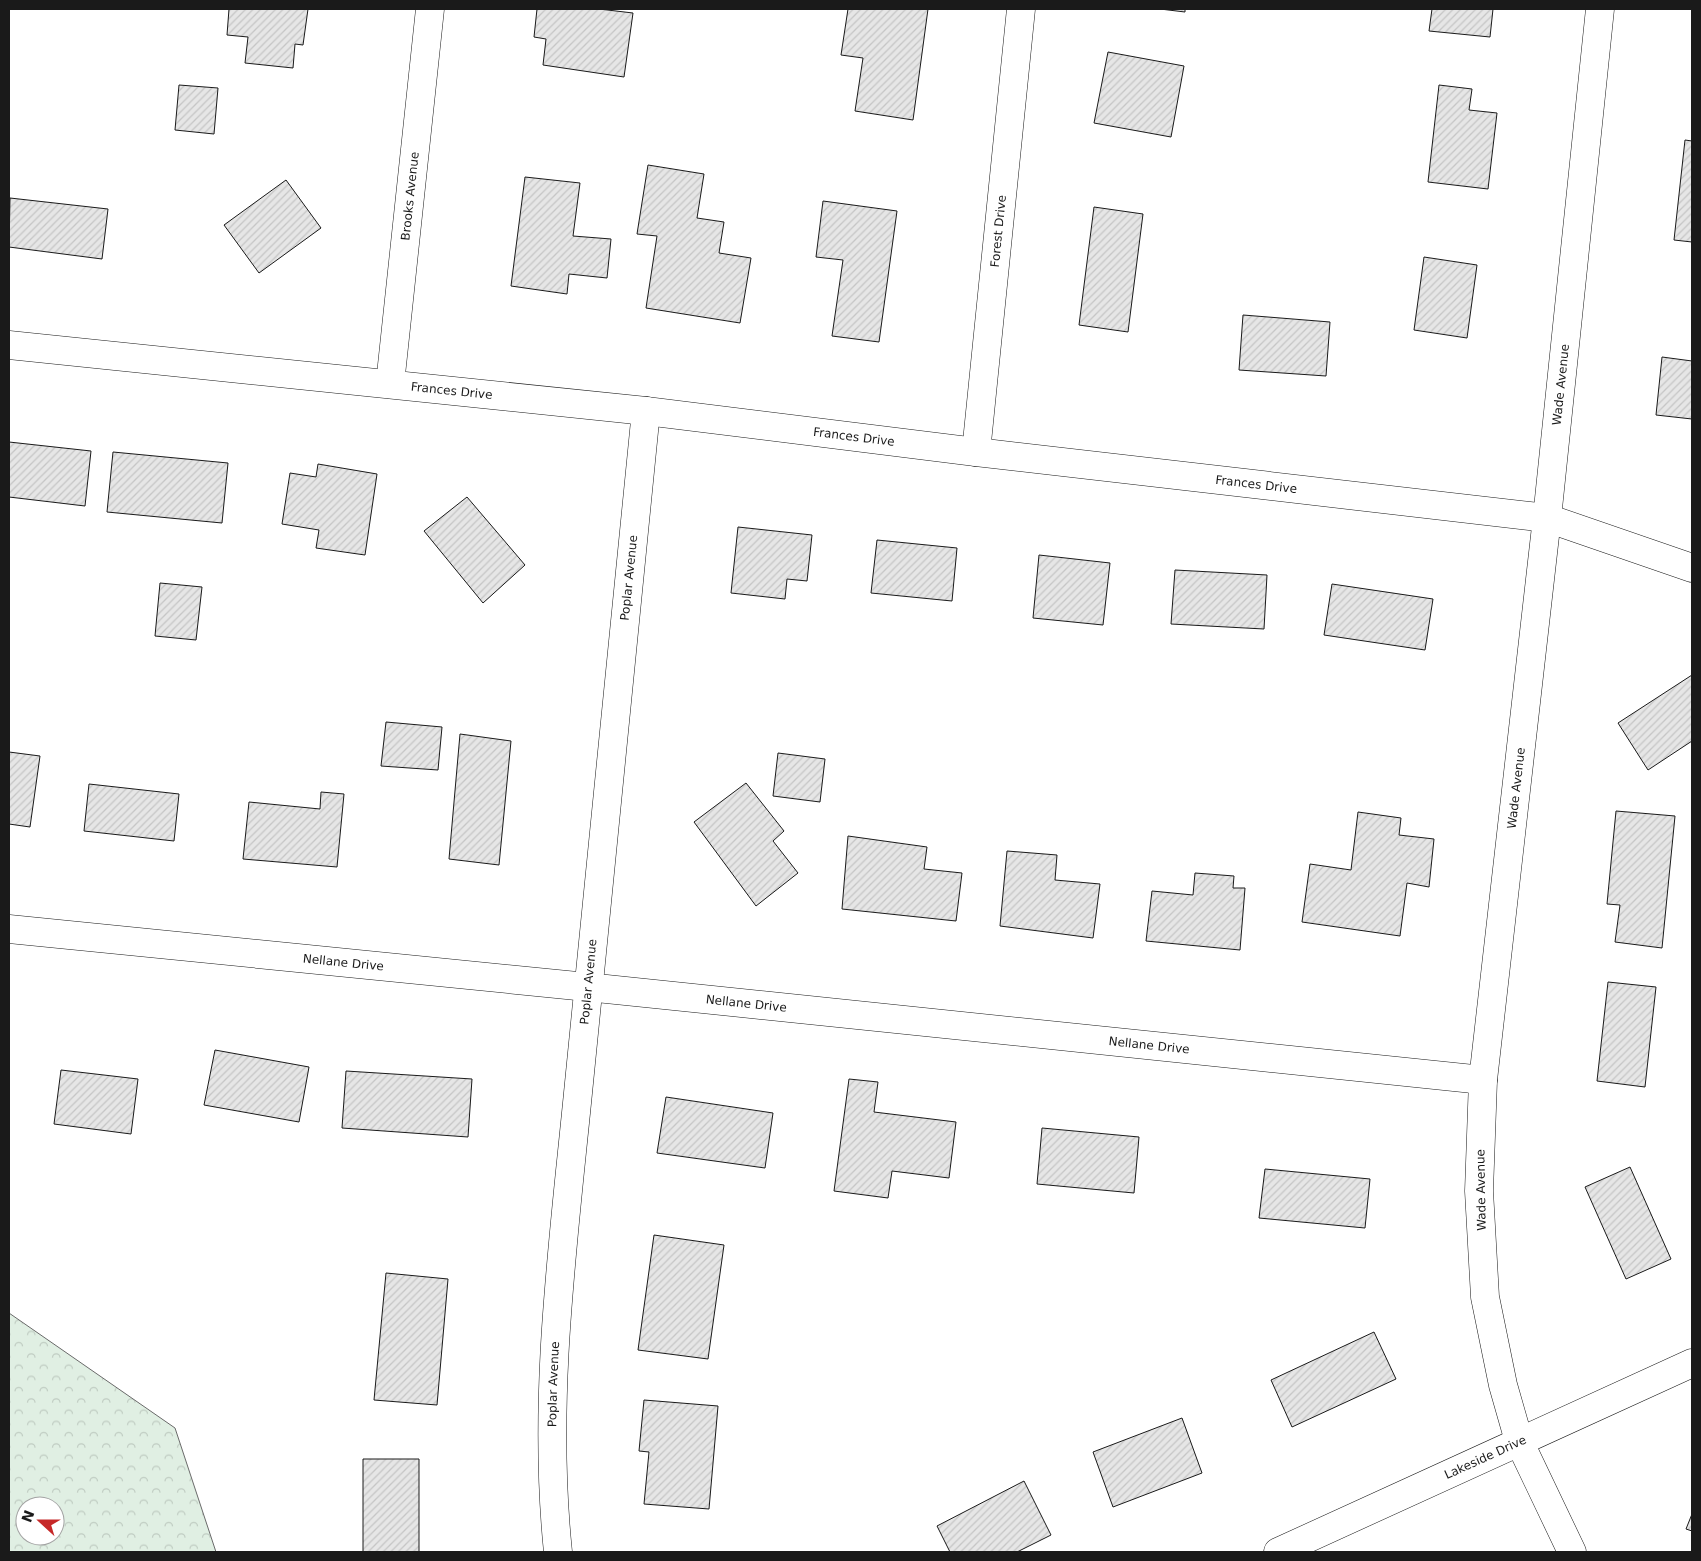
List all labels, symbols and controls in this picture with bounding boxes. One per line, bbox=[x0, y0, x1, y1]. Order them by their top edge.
street label: Brooks Avenue bbox=[398, 151, 422, 241]
street label: Forest Drive bbox=[988, 194, 1009, 268]
street label: Wade Avenue bbox=[1550, 343, 1572, 426]
street label: Frances Drive bbox=[410, 380, 493, 402]
street label: Frances Drive bbox=[812, 425, 896, 449]
street label: Frances Drive bbox=[1215, 473, 1298, 496]
street label: Poplar Avenue bbox=[618, 534, 640, 621]
street label: Wade Avenue bbox=[1505, 747, 1528, 830]
street label: Poplar Avenue bbox=[577, 938, 600, 1025]
street label: Nellane Drive bbox=[302, 952, 384, 974]
street label: Nellane Drive bbox=[705, 992, 787, 1015]
street label: Nellane Drive bbox=[1108, 1034, 1190, 1056]
street label: Wade Avenue bbox=[1473, 1149, 1489, 1231]
street label: Poplar Avenue bbox=[545, 1341, 562, 1427]
street label: Lakeside Drive bbox=[1442, 1433, 1529, 1482]
north arrow bbox=[15, 1496, 65, 1546]
text: N bbox=[18, 1508, 37, 1525]

